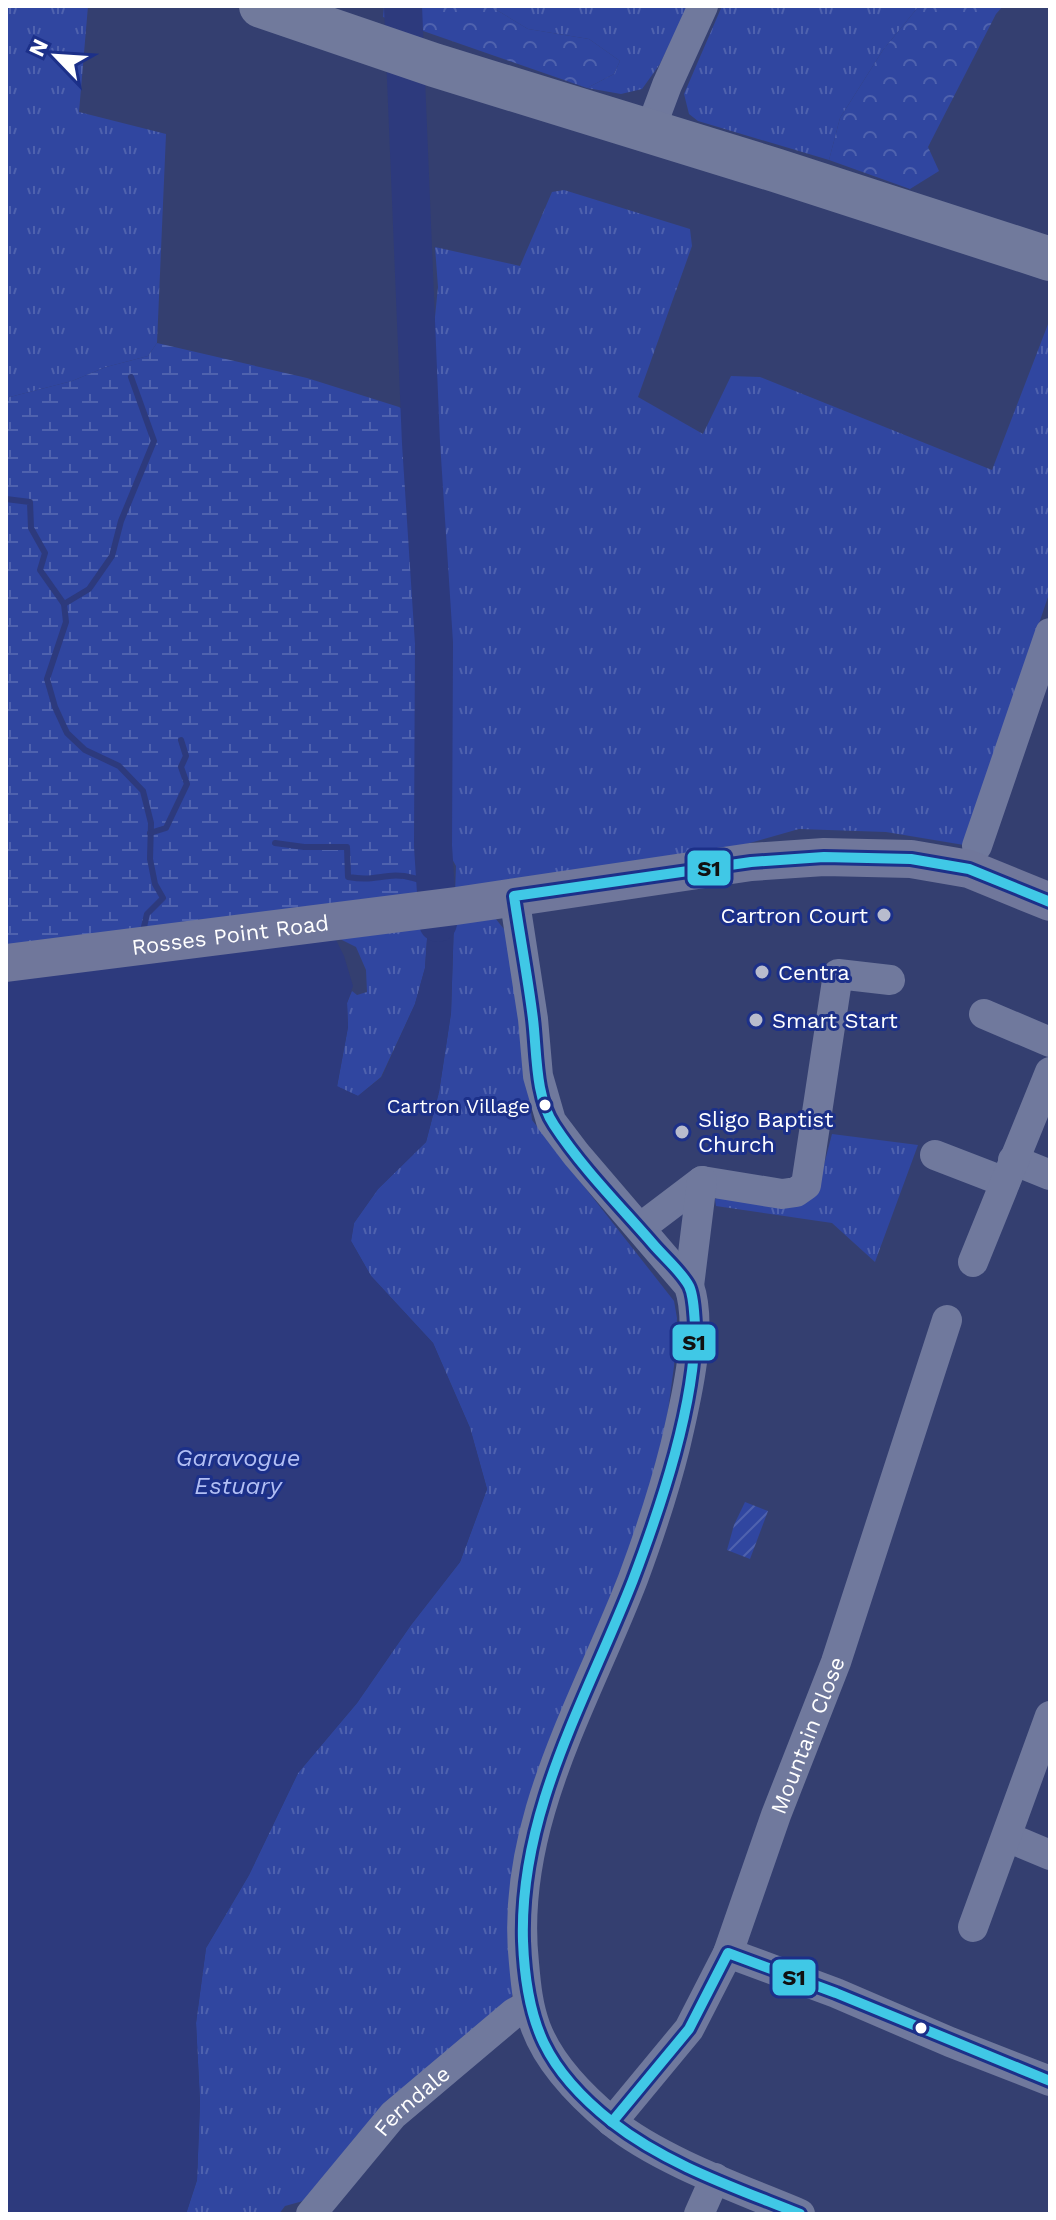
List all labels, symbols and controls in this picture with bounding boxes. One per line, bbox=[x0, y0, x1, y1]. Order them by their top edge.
north arrow bbox=[16, 16, 96, 96]
text: N bbox=[24, 35, 53, 60]
line badge: S1 bbox=[686, 849, 732, 887]
text: S1 bbox=[697, 856, 721, 881]
place label: Cartron Court bbox=[721, 903, 868, 928]
marker: Cartron Court bbox=[875, 906, 893, 924]
street label: Rosses Point Road bbox=[130, 910, 330, 960]
place label: Centra bbox=[778, 960, 850, 985]
marker: Centra bbox=[753, 963, 771, 981]
place label: Smart Start bbox=[772, 1008, 898, 1033]
marker: Smart Start bbox=[747, 1011, 765, 1029]
place label: Cartron Village bbox=[387, 1094, 530, 1118]
marker: Cartron Village bbox=[537, 1097, 553, 1113]
place label: Sligo Baptist Church bbox=[698, 1107, 833, 1157]
marker: Sligo Baptist Church bbox=[673, 1123, 691, 1141]
line badge: S1 bbox=[671, 1323, 717, 1362]
text: S1 bbox=[682, 1330, 706, 1355]
water label: Garavogue Estuary bbox=[176, 1444, 300, 1500]
street label: Mountain Close bbox=[766, 1653, 850, 1818]
line badge: S1 bbox=[771, 1958, 817, 1997]
text: S1 bbox=[782, 1965, 806, 1990]
unlabelled marker bbox=[913, 2020, 929, 2036]
street label: Ferndale bbox=[369, 2061, 455, 2141]

